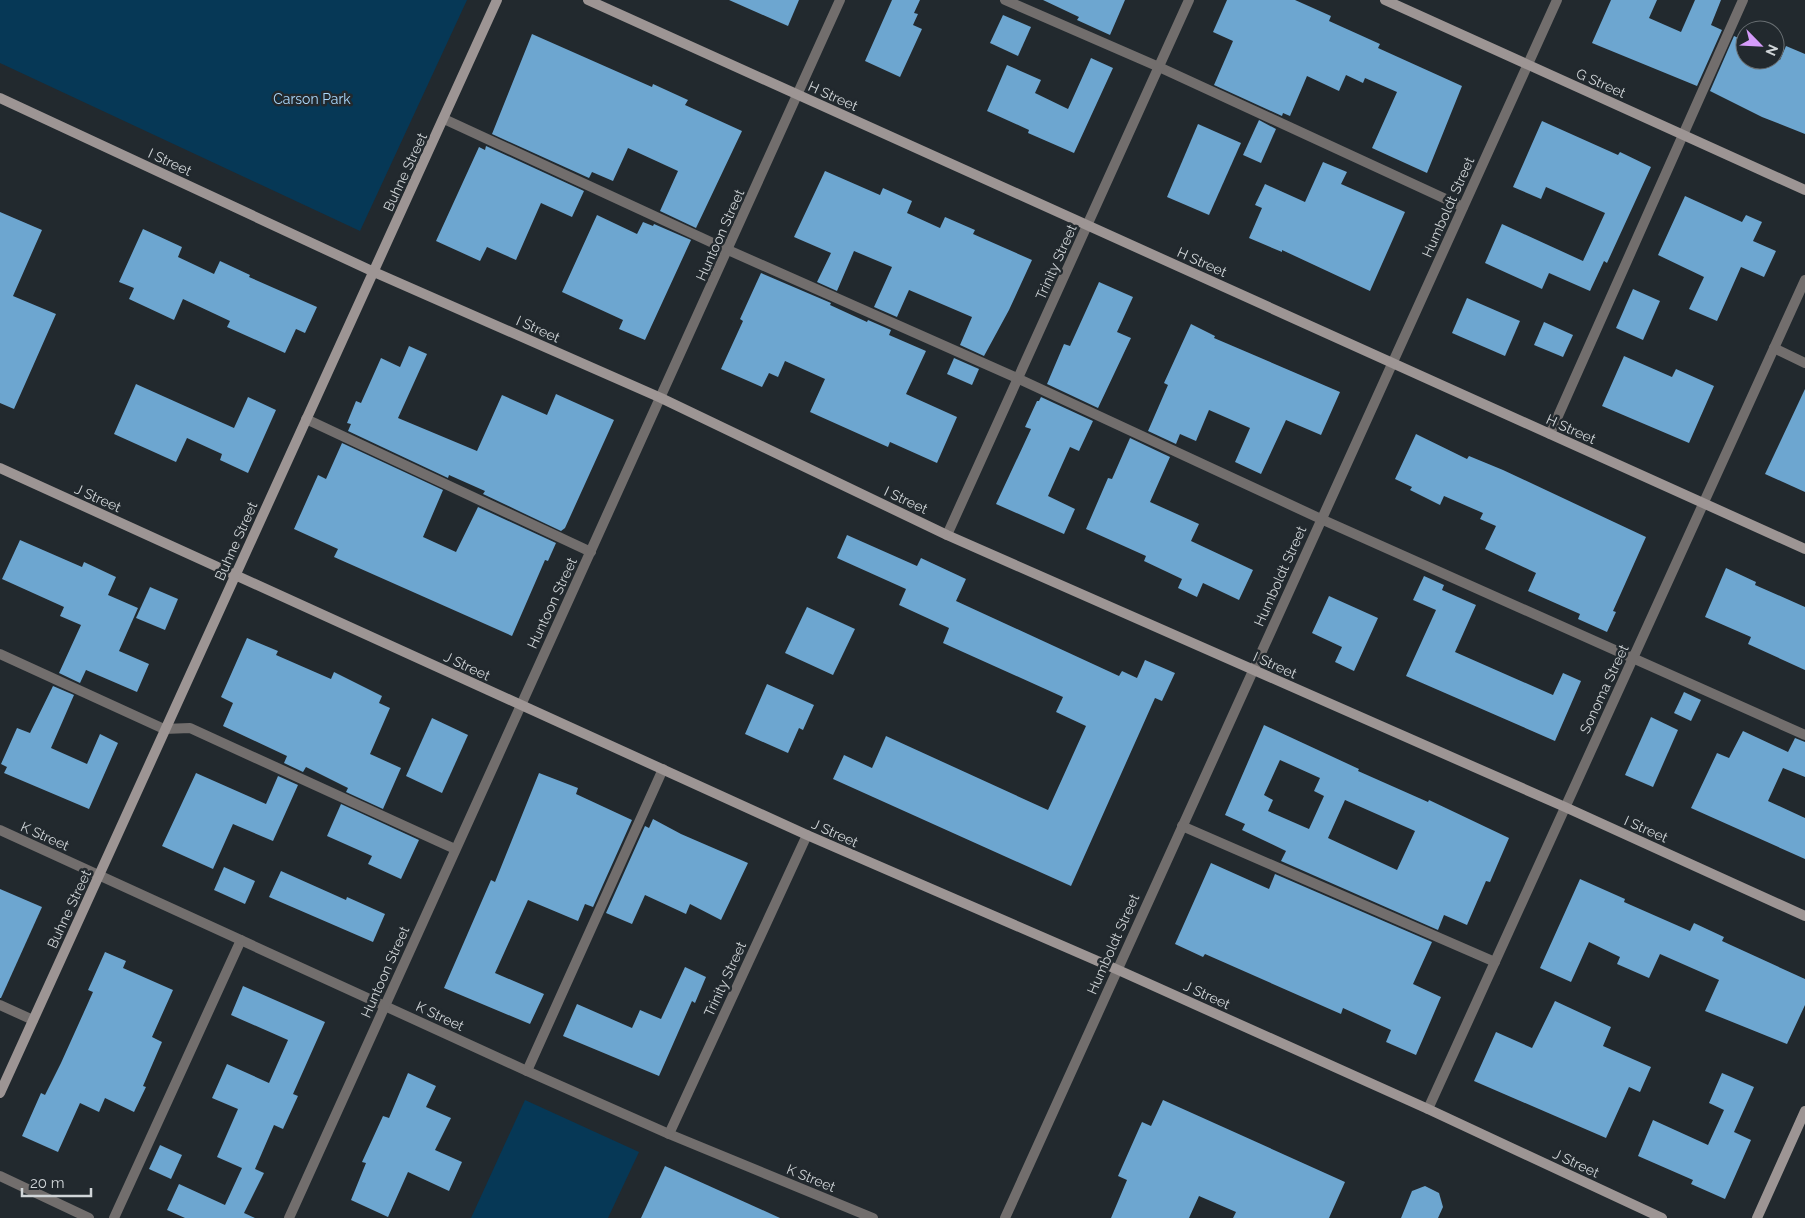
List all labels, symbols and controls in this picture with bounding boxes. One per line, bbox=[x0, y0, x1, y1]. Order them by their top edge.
north arrow bbox=[1735, 20, 1785, 70]
text: N bbox=[1762, 42, 1781, 58]
street label: G Street bbox=[1574, 65, 1628, 101]
street label: H Street bbox=[806, 78, 861, 114]
park label: Carson Park bbox=[273, 91, 351, 107]
street label: Buhne Street bbox=[380, 130, 430, 214]
street label: I Street bbox=[146, 145, 194, 179]
street label: Humboldt Street bbox=[1419, 154, 1477, 260]
street label: Huntoon Street bbox=[693, 186, 747, 283]
street label: Trinity Street bbox=[1032, 222, 1080, 302]
street label: H Street bbox=[1175, 244, 1230, 280]
street label: I Street bbox=[514, 312, 562, 346]
street label: H Street bbox=[1544, 411, 1599, 447]
street label: J Street bbox=[72, 481, 124, 515]
street label: I Street bbox=[882, 483, 930, 517]
street label: Buhne Street bbox=[211, 499, 261, 583]
street label: Humboldt Street bbox=[1251, 523, 1309, 629]
street label: Huntoon Street bbox=[524, 555, 580, 651]
street label: Sonoma Street bbox=[1576, 642, 1632, 736]
street label: J Street bbox=[441, 648, 493, 684]
street label: I Street bbox=[1251, 648, 1299, 682]
street label: I Street bbox=[1622, 812, 1670, 846]
street label: J Street bbox=[809, 816, 861, 850]
street label: K Street bbox=[18, 818, 72, 854]
street label: Buhne Street bbox=[44, 867, 94, 951]
street label: Humboldt Street bbox=[1084, 891, 1142, 997]
street label: Huntoon Street bbox=[358, 923, 412, 1020]
street label: Trinity Street bbox=[701, 939, 749, 1019]
street label: J Street bbox=[1181, 978, 1233, 1012]
street label: K Street bbox=[413, 998, 467, 1034]
street label: J Street bbox=[1550, 1145, 1602, 1181]
street label: K Street bbox=[784, 1161, 838, 1195]
scale bar bbox=[22, 1166, 91, 1198]
text: 20 m bbox=[30, 1174, 65, 1192]

